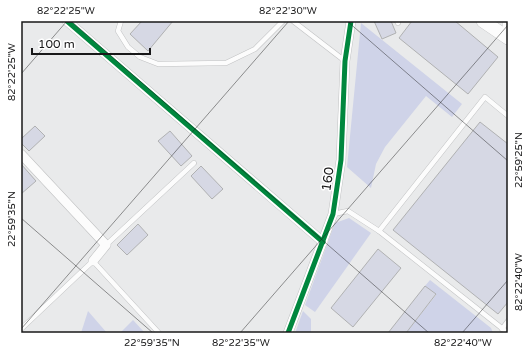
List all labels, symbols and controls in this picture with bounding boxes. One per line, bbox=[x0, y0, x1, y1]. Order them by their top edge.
text: 82°22'25"W bbox=[37, 5, 95, 17]
text: 82°22'30"W bbox=[259, 5, 317, 17]
scale bar bbox=[32, 30, 150, 56]
text: 100 m bbox=[38, 37, 75, 51]
text: 82°22'25"W bbox=[6, 43, 18, 101]
text: 22°59'25"N bbox=[513, 132, 525, 188]
street label: 160 bbox=[318, 166, 338, 192]
text: 22°59'35"N bbox=[6, 191, 18, 247]
text: 82°22'40"W bbox=[513, 253, 525, 311]
text: 22°59'35"N bbox=[124, 337, 180, 349]
text: 82°22'35"W bbox=[212, 337, 270, 349]
text: 82°22'40"W bbox=[434, 337, 492, 349]

